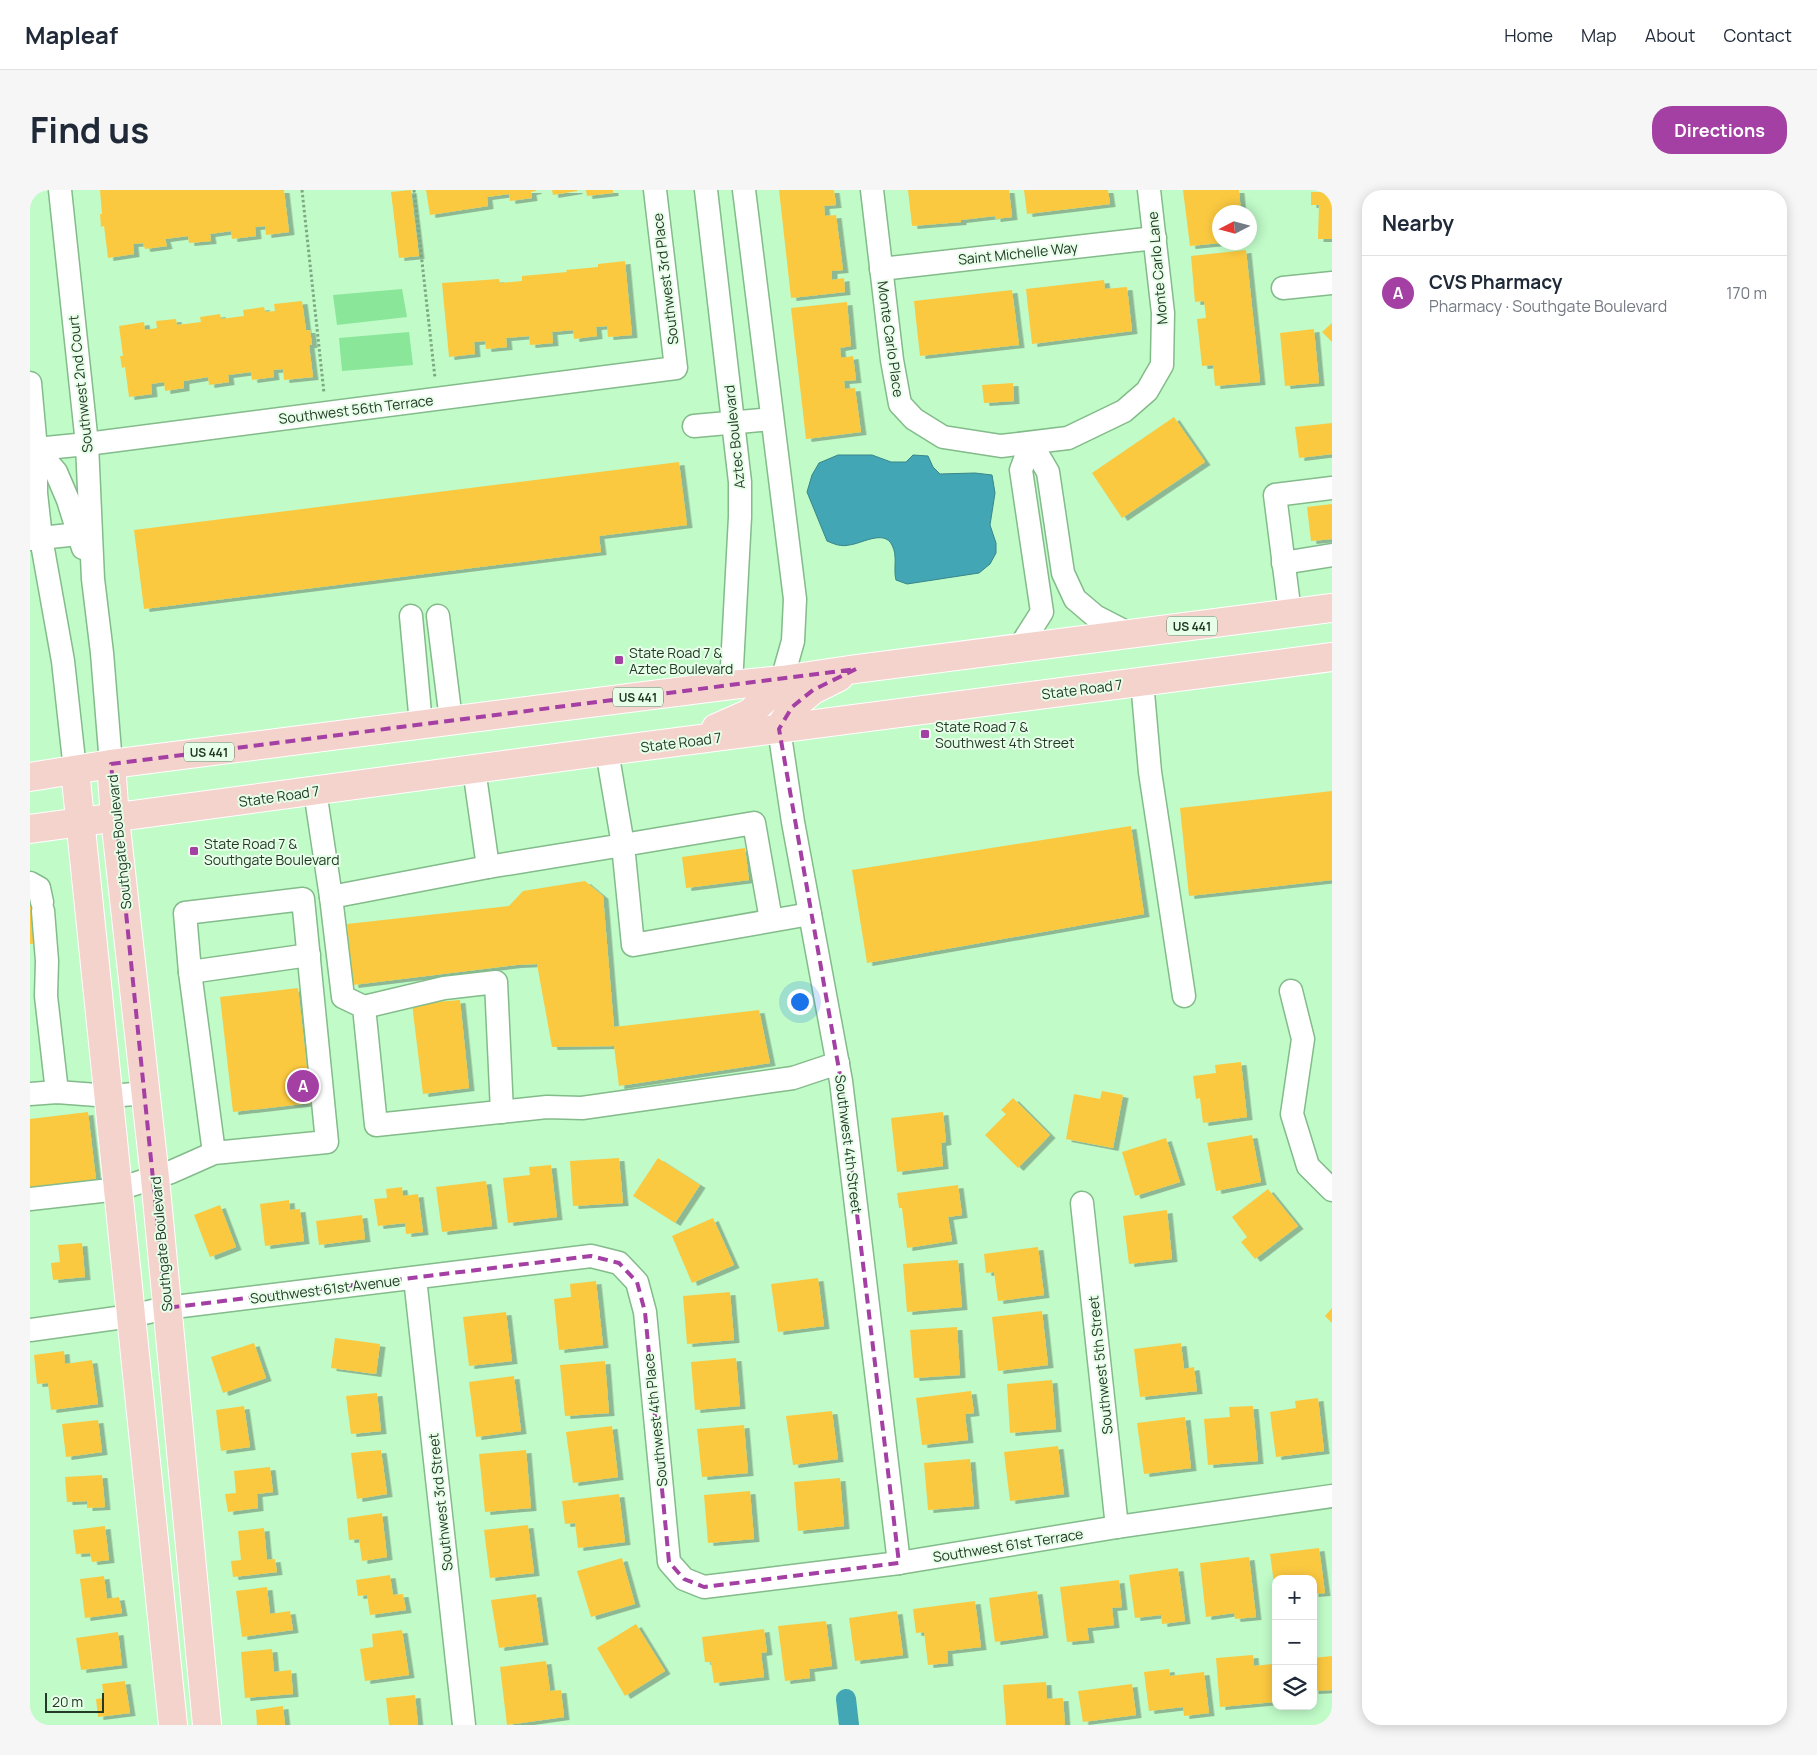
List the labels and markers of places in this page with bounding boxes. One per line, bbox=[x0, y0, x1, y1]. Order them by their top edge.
place label: State Road 7 & Aztec Boulevard bbox=[629, 643, 733, 678]
marker: State Road 7 & Aztec Boulevard bbox=[613, 654, 625, 666]
place label: State Road 7 & Southwest 4th Street bbox=[935, 717, 1075, 752]
marker: State Road 7 & Southwest 4th Street bbox=[919, 728, 931, 740]
place label: State Road 7 & Southgate Boulevard bbox=[204, 834, 340, 869]
marker: State Road 7 & Southgate Boulevard bbox=[188, 845, 200, 857]
pin: A bbox=[287, 1067, 319, 1105]

